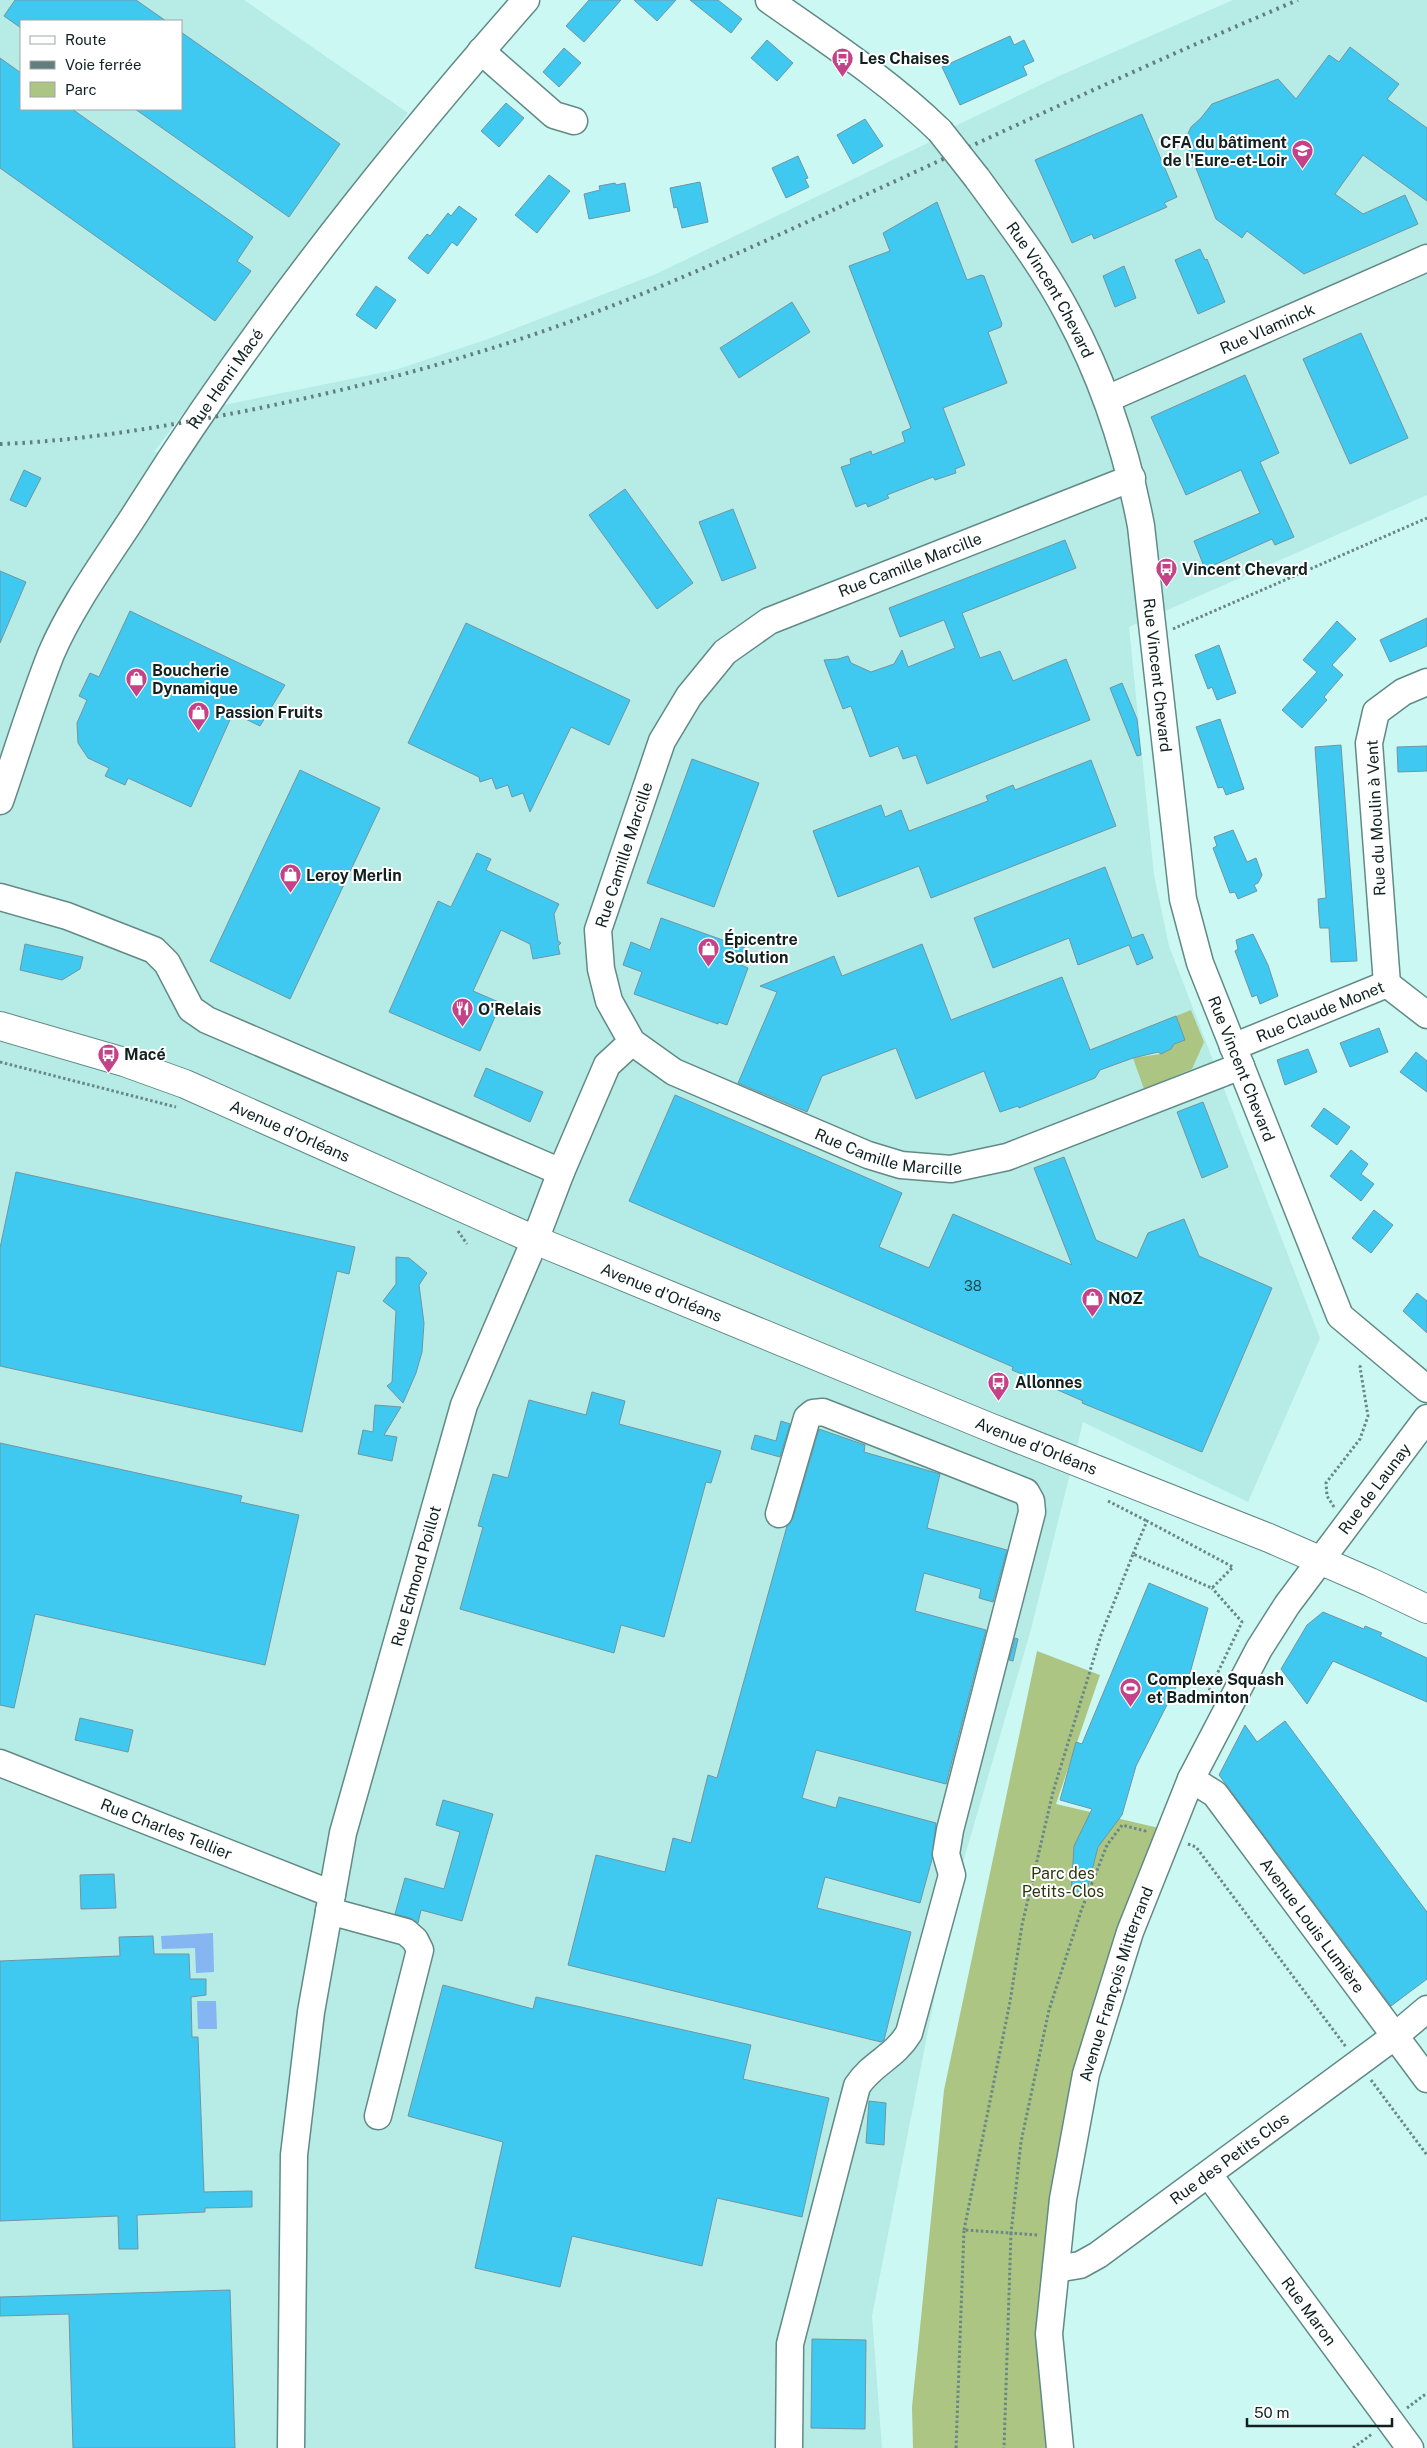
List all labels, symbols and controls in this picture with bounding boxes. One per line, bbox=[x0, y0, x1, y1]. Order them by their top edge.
legend bbox=[20, 20, 182, 110]
text: Route bbox=[65, 31, 106, 48]
bus stop icon: Les Chaises bbox=[831, 46, 855, 77]
place label: Les Chaises bbox=[859, 49, 950, 68]
text: Voie ferrée bbox=[65, 56, 142, 73]
text: Parc bbox=[65, 81, 97, 98]
place label: CFA du bâtiment de l'Eure-et-Loir bbox=[1160, 133, 1287, 170]
school or university icon: CFA du bâtiment de l'Eure-et-Loir bbox=[1291, 139, 1315, 170]
street label: Rue Vincent Chevard bbox=[1003, 218, 1098, 361]
street label: Rue Vlaminck bbox=[1217, 299, 1317, 358]
street label: Rue Henri Macé bbox=[184, 325, 267, 432]
street label: Rue Camille Marcille bbox=[836, 529, 984, 601]
bus stop icon: Vincent Chevard bbox=[1154, 557, 1178, 588]
place label: Vincent Chevard bbox=[1182, 560, 1308, 579]
street label: Rue Vincent Chevard bbox=[1140, 597, 1176, 753]
place label: Boucherie Dynamique bbox=[152, 661, 238, 698]
shop icon: Boucherie Dynamique bbox=[124, 667, 148, 698]
shop icon: Passion Fruits bbox=[187, 700, 211, 731]
place label: Passion Fruits bbox=[215, 703, 323, 722]
street label: Rue du Moulin à Vent bbox=[1362, 739, 1390, 897]
street label: Rue Camille Marcille bbox=[591, 780, 657, 930]
shop icon: Leroy Merlin bbox=[278, 863, 302, 894]
place label: Leroy Merlin bbox=[306, 866, 402, 885]
place label: Épicentre Solution bbox=[724, 929, 798, 967]
shop icon: Épicentre Solution bbox=[696, 936, 720, 967]
street label: Rue Claude Monet bbox=[1253, 977, 1387, 1046]
street label: Rue Vincent Chevard bbox=[1204, 993, 1279, 1144]
restaurant icon: O'Relais bbox=[450, 997, 474, 1028]
place label: O'Relais bbox=[478, 1000, 541, 1019]
bus stop icon: Macé bbox=[96, 1042, 120, 1073]
place label: Macé bbox=[124, 1045, 166, 1064]
street label: Avenue d'Orléans bbox=[227, 1096, 353, 1166]
street label: Rue Camille Marcille bbox=[812, 1124, 964, 1179]
street label: Avenue d'Orléans bbox=[598, 1259, 725, 1326]
house number: 38 bbox=[964, 1278, 982, 1294]
shop icon: NOZ bbox=[1080, 1286, 1104, 1317]
place label: NOZ bbox=[1108, 1289, 1143, 1308]
bus stop icon: Allonnes bbox=[987, 1370, 1011, 1401]
place label: Allonnes bbox=[1015, 1373, 1082, 1392]
street label: Avenue d'Orléans bbox=[973, 1413, 1100, 1478]
street label: Rue de Launay bbox=[1334, 1439, 1415, 1538]
street label: Rue Edmond Poillot bbox=[387, 1504, 445, 1648]
place label: Complexe Squash et Badminton bbox=[1147, 1670, 1284, 1707]
sports icon: Complexe Squash et Badminton bbox=[1119, 1676, 1143, 1707]
street label: Rue Charles Tellier bbox=[98, 1794, 235, 1863]
street label: Avenue Louis Lumière bbox=[1256, 1854, 1369, 1996]
park label: Parc des Petits-Clos bbox=[1022, 1864, 1104, 1901]
street label: Avenue François Mitterrand bbox=[1075, 1884, 1157, 2083]
street label: Rue des Petits Clos bbox=[1166, 2108, 1292, 2208]
street label: Rue Maron bbox=[1278, 2273, 1341, 2349]
scale bar bbox=[1247, 2396, 1392, 2428]
text: 50 m bbox=[1254, 2404, 1289, 2421]

